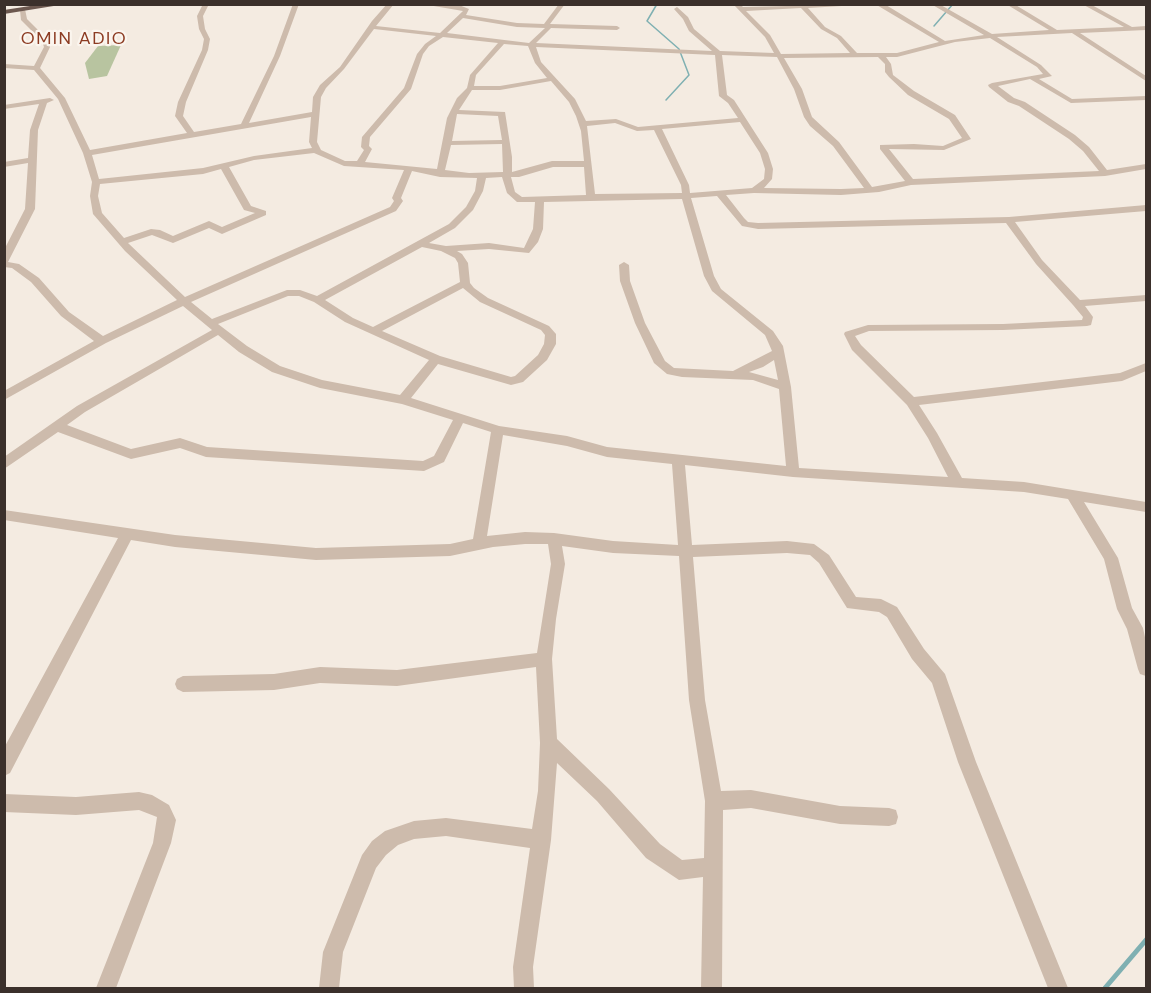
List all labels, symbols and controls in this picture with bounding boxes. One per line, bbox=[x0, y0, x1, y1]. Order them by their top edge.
district label: OMIN ADIO bbox=[21, 28, 127, 50]

